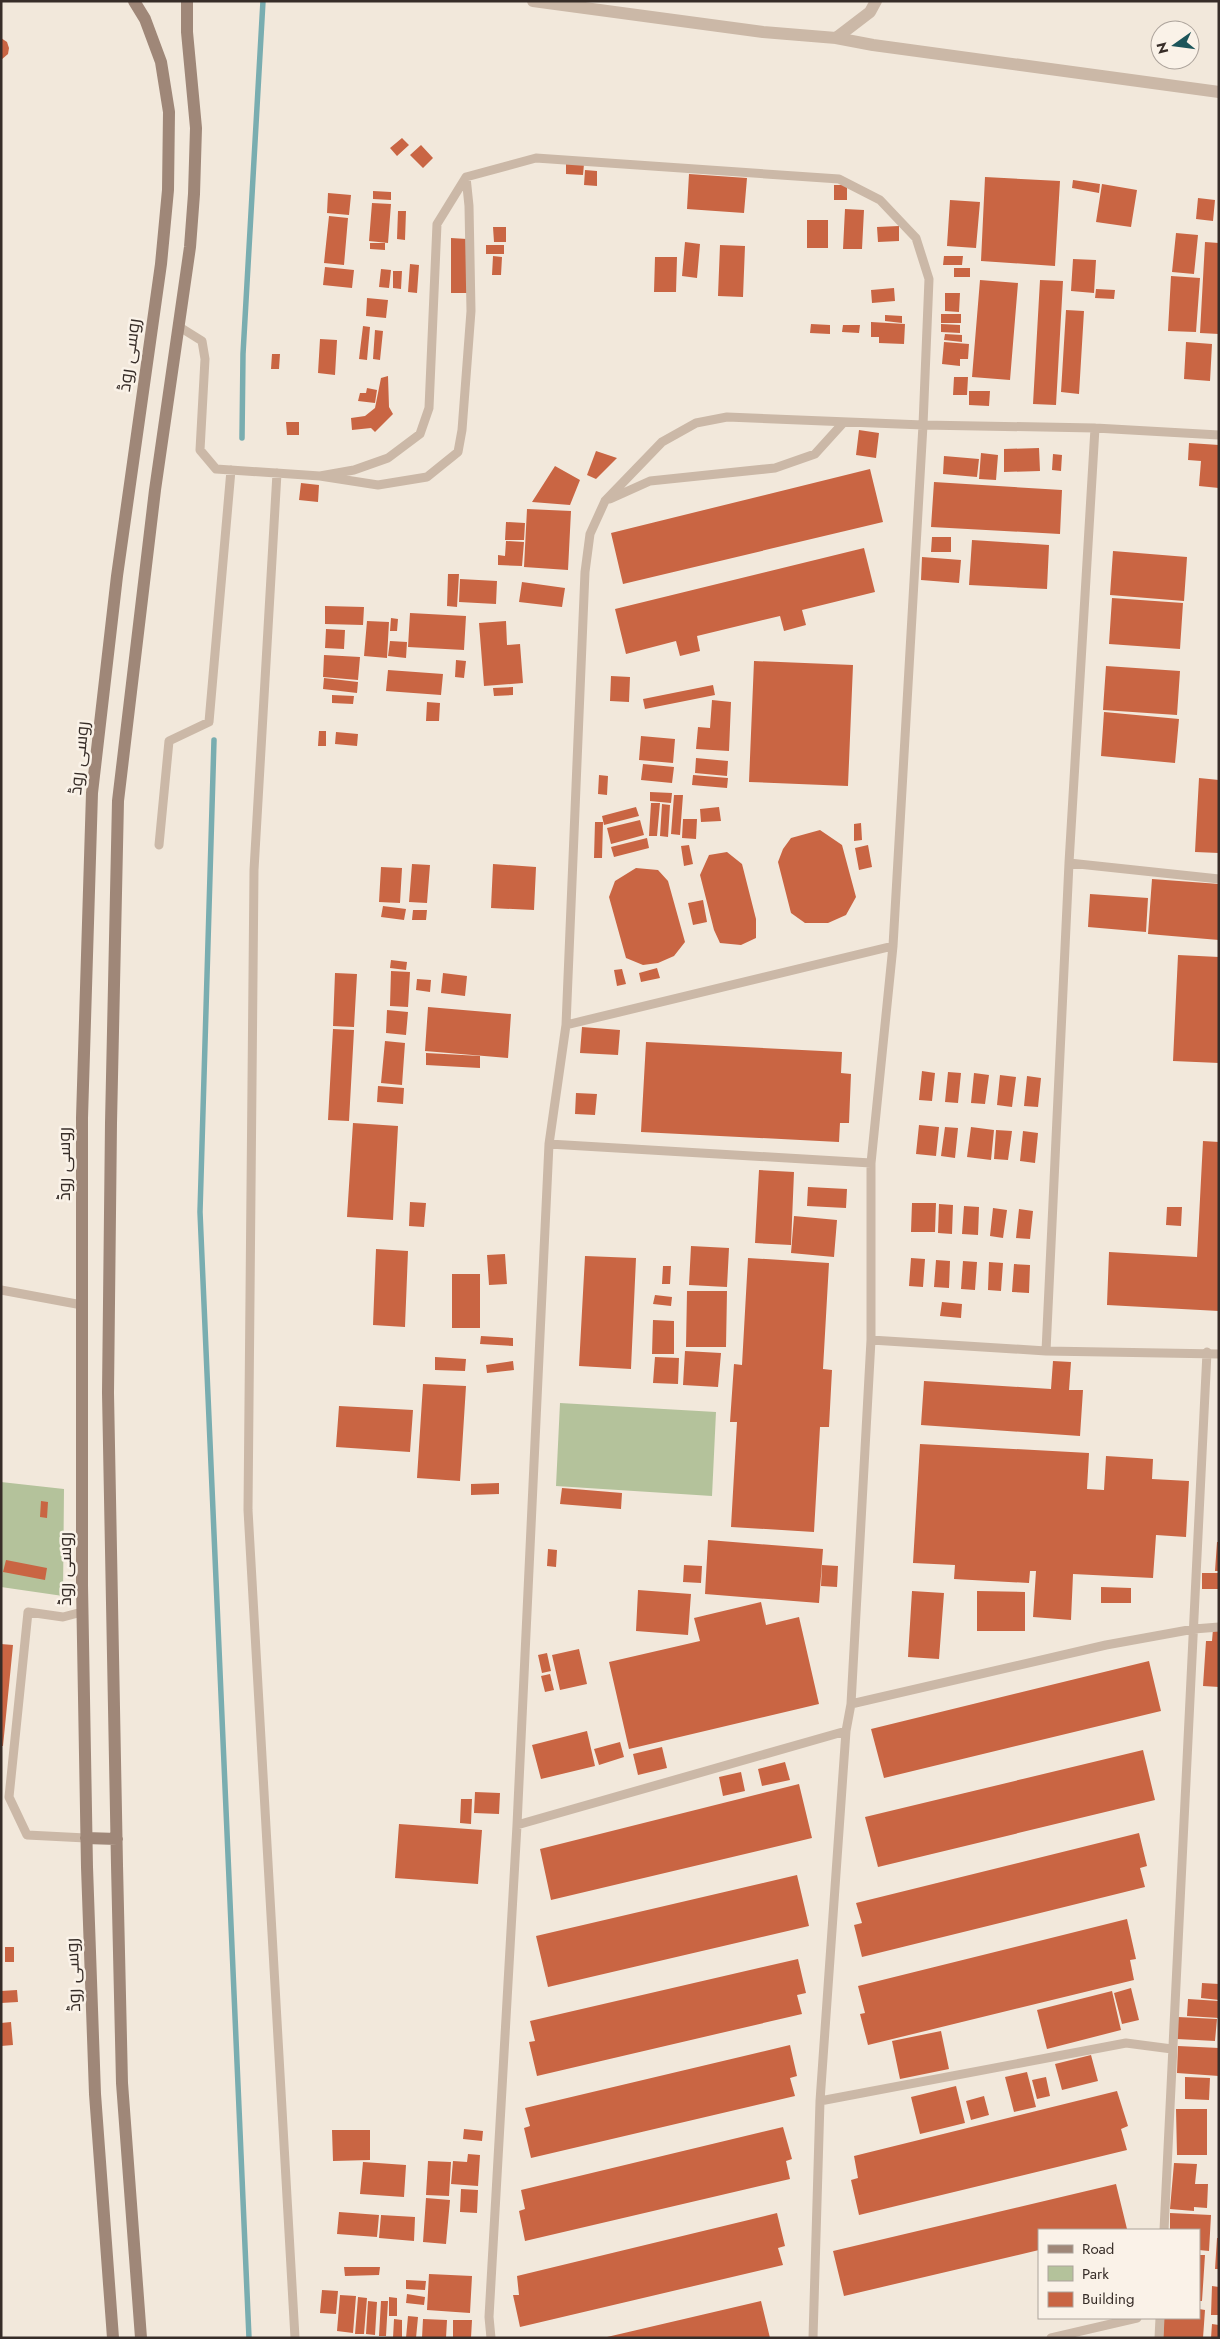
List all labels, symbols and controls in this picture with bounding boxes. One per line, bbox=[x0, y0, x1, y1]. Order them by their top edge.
north arrow bbox=[1150, 20, 1200, 70]
text: N bbox=[1151, 40, 1173, 56]
street label: روسی روڈ bbox=[111, 317, 147, 393]
street label: روسی روڈ bbox=[62, 720, 96, 796]
street label: روسی روڈ bbox=[51, 1127, 77, 1201]
street label: روسی روڈ bbox=[52, 1532, 78, 1606]
street label: روسی روڈ bbox=[59, 1938, 87, 2012]
legend bbox=[1038, 2229, 1200, 2319]
text: Road bbox=[1082, 2238, 1114, 2260]
text: Park bbox=[1082, 2263, 1109, 2285]
text: Building bbox=[1082, 2288, 1134, 2310]

